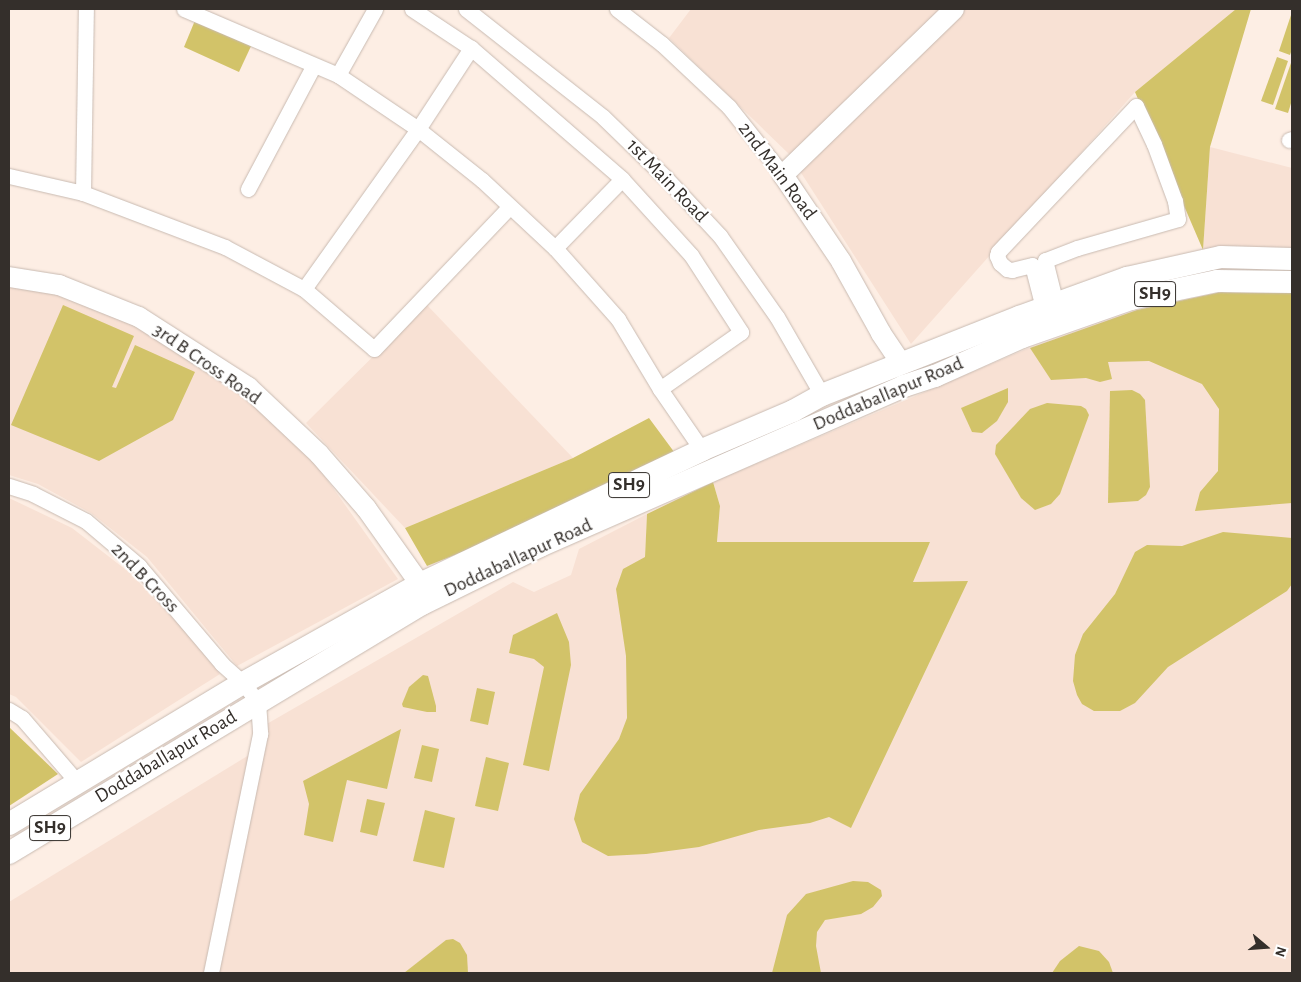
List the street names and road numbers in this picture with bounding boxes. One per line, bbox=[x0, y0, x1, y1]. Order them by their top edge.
street label: 2nd Main Road bbox=[732, 117, 822, 225]
street label: 1st Main Road bbox=[621, 134, 713, 228]
road number: SH9 bbox=[1134, 278, 1176, 310]
street label: 3rd B Cross Road bbox=[148, 318, 266, 410]
street label: Doddaballapur Road bbox=[809, 351, 967, 437]
road number: SH9 bbox=[608, 468, 650, 502]
street label: Doddaballapur Road bbox=[440, 513, 596, 603]
street label: 2nd B Cross bbox=[106, 538, 184, 618]
street label: Doddaballapur Road bbox=[91, 705, 241, 809]
road number: SH9 bbox=[29, 811, 71, 844]

